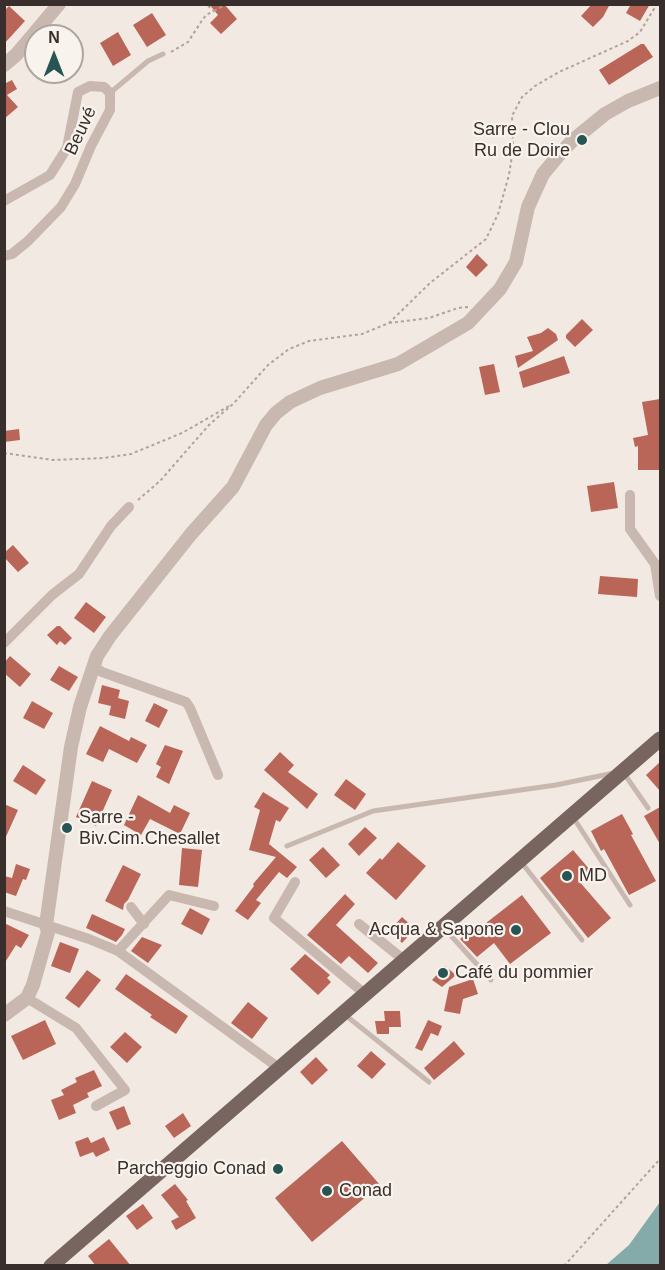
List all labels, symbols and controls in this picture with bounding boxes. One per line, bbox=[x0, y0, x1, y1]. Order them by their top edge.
north arrow bbox=[24, 24, 84, 84]
text: N bbox=[48, 29, 60, 46]
street label: Beuvé bbox=[60, 103, 102, 159]
place label: Sarre - Clou Ru de Doire bbox=[473, 119, 570, 162]
marker: Sarre - Clou Ru de Doire bbox=[575, 133, 589, 147]
place label: Sarre - Biv.Cim.Chesallet bbox=[79, 807, 220, 850]
marker: Sarre - Biv.Cim.Chesallet bbox=[60, 821, 74, 835]
place label: MD bbox=[579, 865, 607, 887]
marker: MD bbox=[560, 869, 574, 883]
place label: Acqua & Sapone bbox=[369, 919, 504, 941]
marker: Acqua & Sapone bbox=[509, 923, 523, 937]
place label: Café du pommier bbox=[455, 962, 593, 984]
marker: Café du pommier bbox=[436, 966, 450, 980]
place label: Parcheggio Conad bbox=[117, 1158, 266, 1180]
marker: Parcheggio Conad bbox=[271, 1162, 285, 1176]
place label: Conad bbox=[339, 1180, 392, 1202]
marker: Conad bbox=[320, 1184, 334, 1198]

